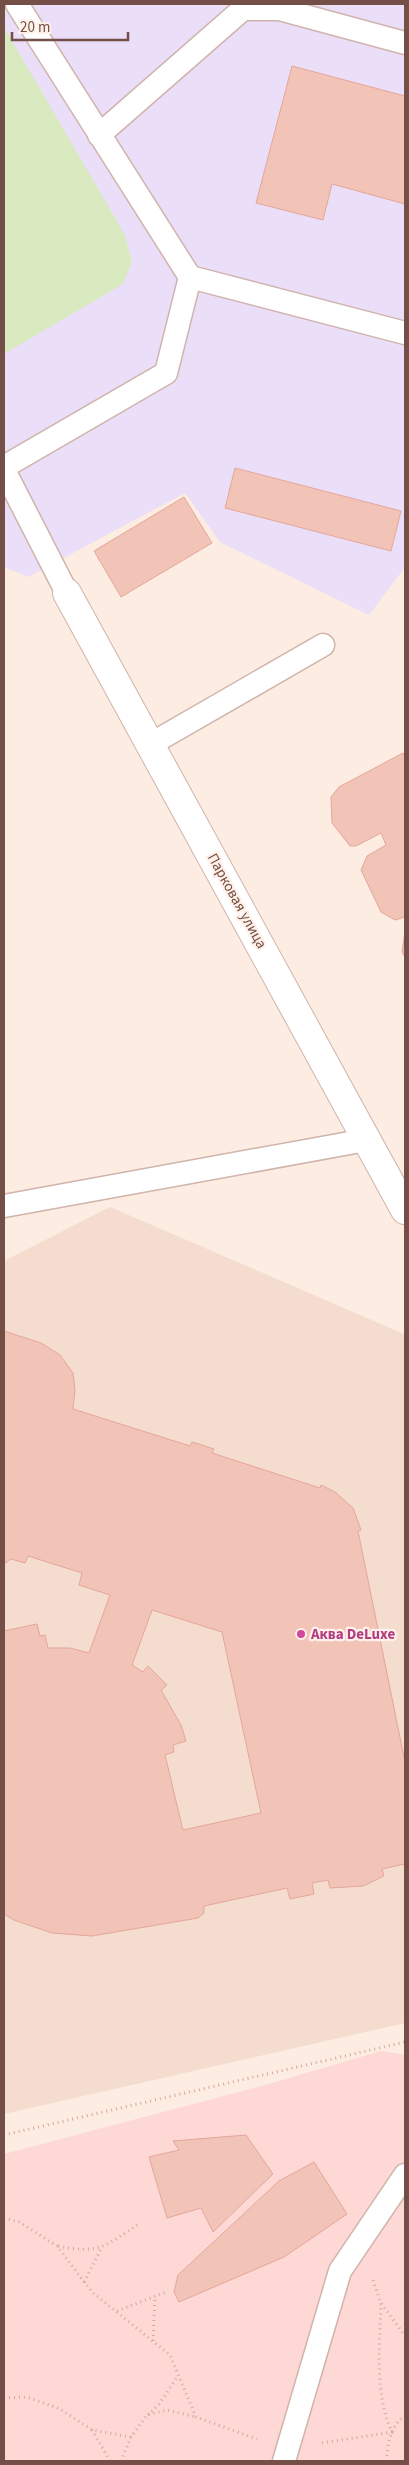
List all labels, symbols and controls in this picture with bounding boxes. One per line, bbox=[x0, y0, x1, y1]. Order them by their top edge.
scale bar bbox=[12, 10, 129, 42]
text: 20 m bbox=[20, 17, 50, 38]
street label: Парковая улица bbox=[202, 850, 272, 952]
place label: Аква DeLuxe bbox=[310, 1624, 395, 1645]
marker: Аква DeLuxe bbox=[295, 1628, 307, 1640]

